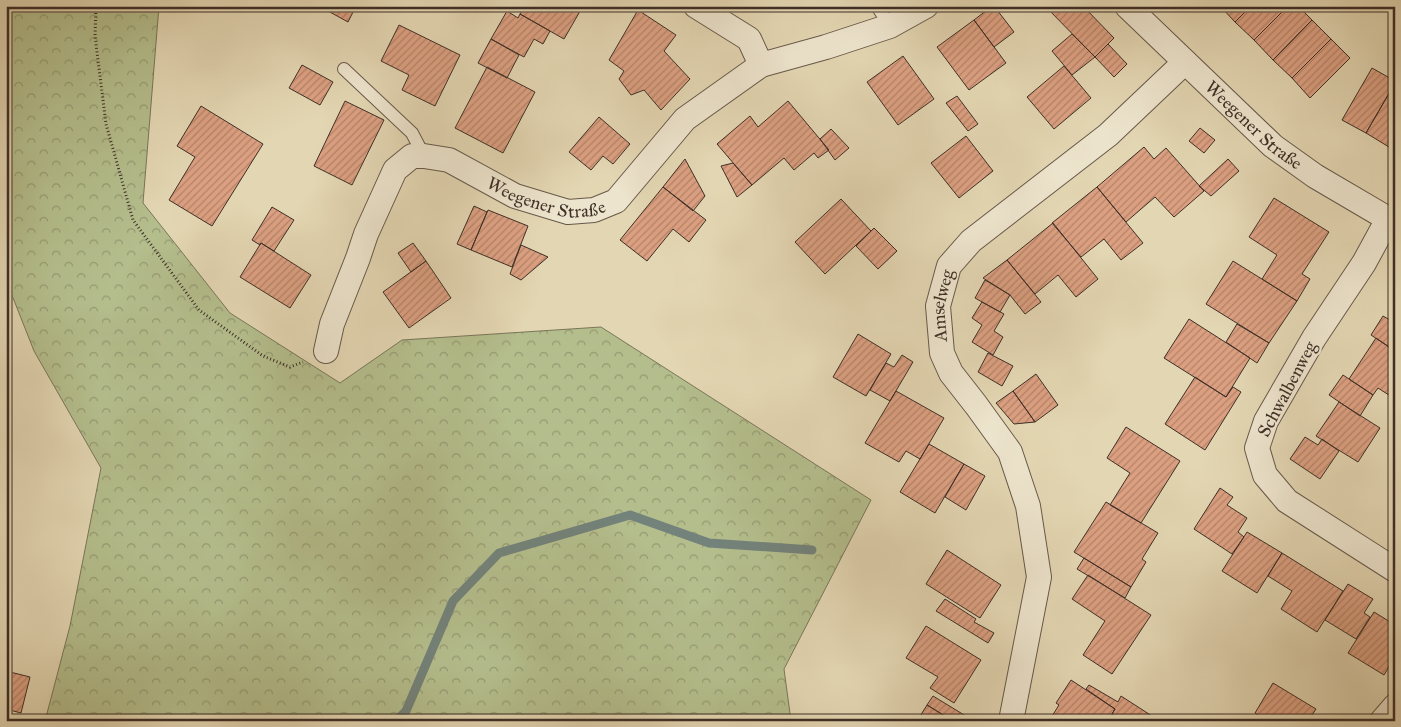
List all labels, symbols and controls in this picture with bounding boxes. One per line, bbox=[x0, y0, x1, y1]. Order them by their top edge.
street label: Weegener Straße bbox=[1201, 76, 1306, 174]
street label: Weegener Straße bbox=[483, 172, 609, 223]
street label: Amselweg bbox=[927, 266, 960, 344]
street label: Schwalbenweg bbox=[1253, 337, 1323, 441]

